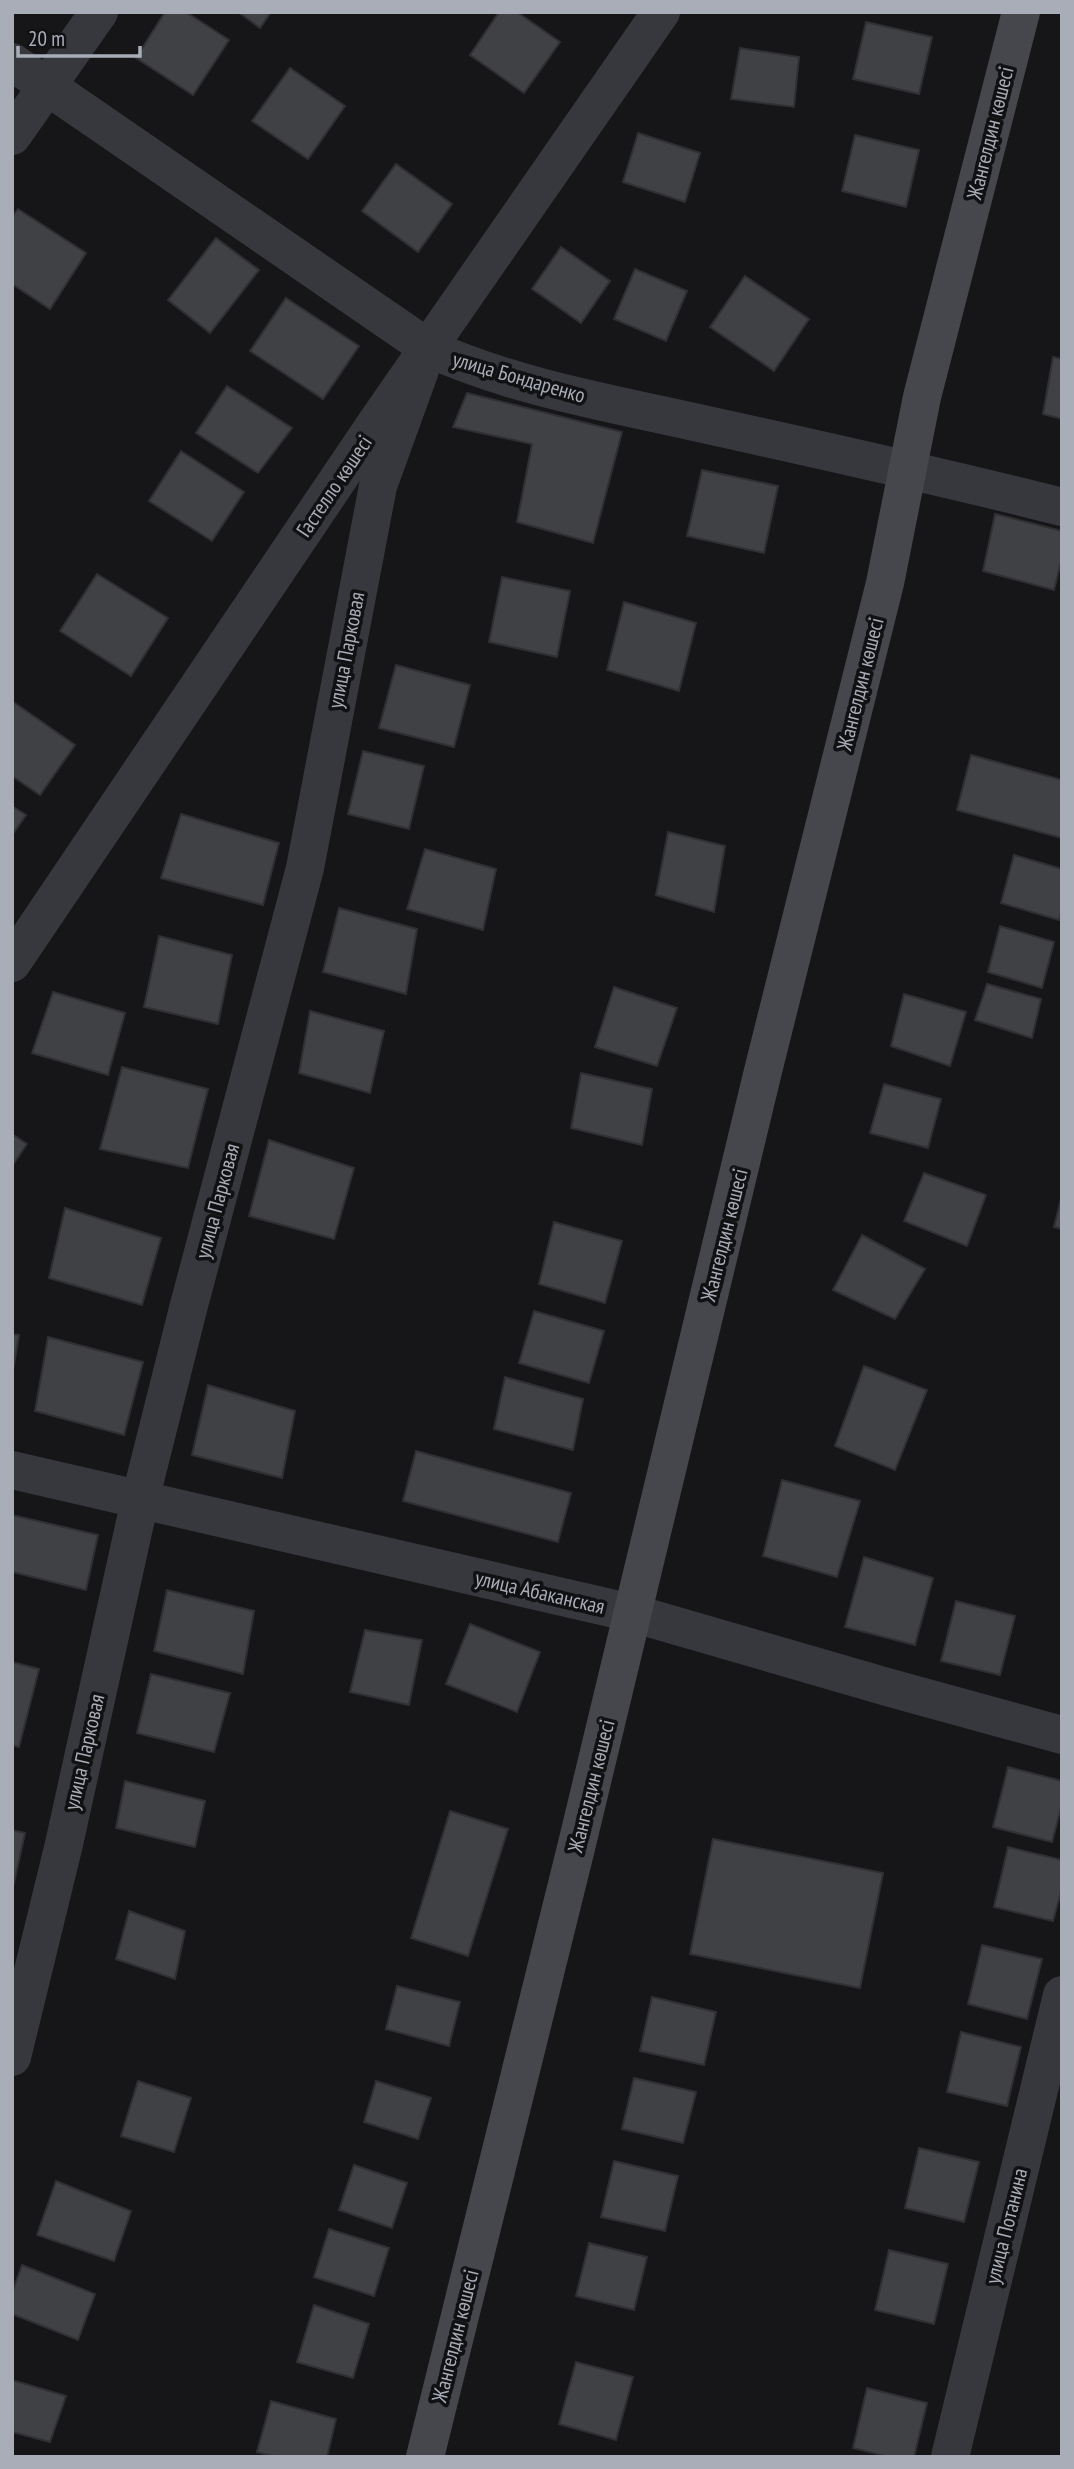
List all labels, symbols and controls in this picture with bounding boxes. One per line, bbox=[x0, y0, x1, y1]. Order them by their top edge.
scale bar bbox=[18, 14, 140, 58]
text: 20 m bbox=[28, 25, 65, 52]
street label: Жангелдин көшесі bbox=[960, 64, 1020, 203]
street label: улица Бондаренко bbox=[450, 345, 588, 409]
street label: Гастелло көшесі bbox=[290, 430, 378, 542]
street label: улица Парковая bbox=[321, 589, 371, 711]
street label: Жангелдин көшесі bbox=[830, 615, 890, 754]
street label: улица Парковая bbox=[189, 1140, 245, 1262]
street label: Жангелдин көшесі bbox=[694, 1166, 754, 1305]
street label: улица Абаканская bbox=[473, 1564, 607, 1620]
street label: улица Парковая bbox=[58, 1691, 110, 1813]
street label: Жангелдин көшесі bbox=[561, 1717, 621, 1856]
street label: улица Потанина bbox=[979, 2165, 1033, 2287]
street label: Жангелдин көшесі bbox=[425, 2267, 485, 2406]

